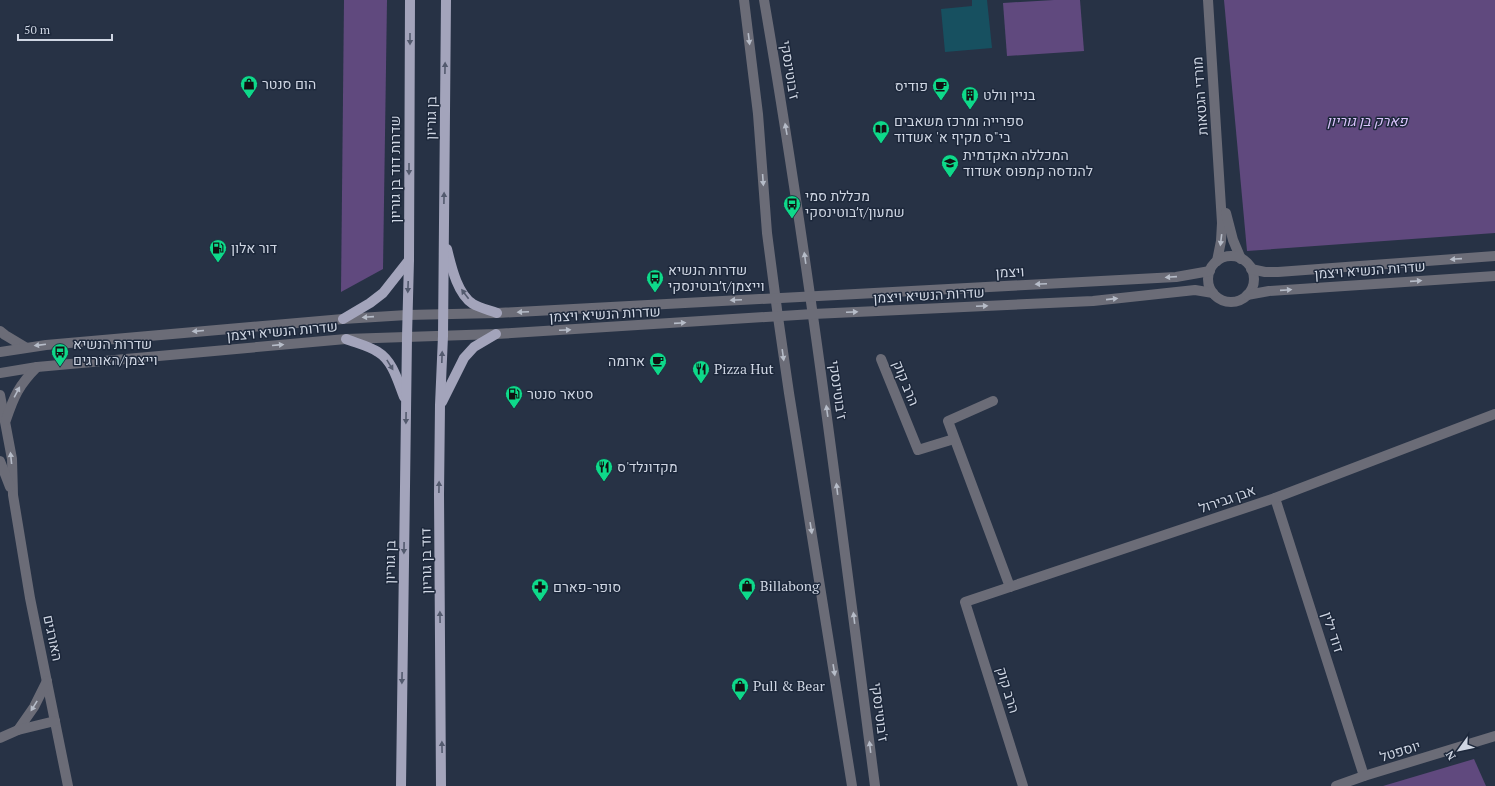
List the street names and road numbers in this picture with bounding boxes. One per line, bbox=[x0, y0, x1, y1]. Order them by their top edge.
street label: ז'בוטינסקי bbox=[776, 39, 805, 101]
street label: מורדי הגטאות bbox=[1187, 56, 1212, 136]
street label: בן גוריון bbox=[421, 95, 440, 140]
street label: שדרות דוד בן גוריון bbox=[385, 115, 404, 223]
street label: שדרות הנשיא ויצמן bbox=[1314, 256, 1426, 283]
street label: ויצמן bbox=[995, 261, 1025, 282]
street label: שדרות הנשיא ויצמן bbox=[873, 282, 985, 307]
street label: שדרות הנשיא ויצמן bbox=[549, 301, 661, 326]
street label: שדרות הנשיא ויצמן bbox=[226, 316, 338, 345]
street label: הרב קוק bbox=[889, 357, 924, 408]
street label: ז'בוטינסקי bbox=[825, 359, 852, 421]
street label: אבן גבירול bbox=[1196, 480, 1258, 517]
street label: דוד בן גוריון bbox=[415, 528, 436, 594]
street label: בן גוריון bbox=[380, 539, 399, 584]
street label: דוד ילין bbox=[1318, 609, 1349, 655]
street label: האורגים bbox=[39, 613, 68, 663]
street label: הרב קוק bbox=[992, 664, 1024, 715]
street label: ז'בוטינסקי bbox=[867, 681, 894, 743]
street label: יוספטל bbox=[1377, 735, 1423, 766]

